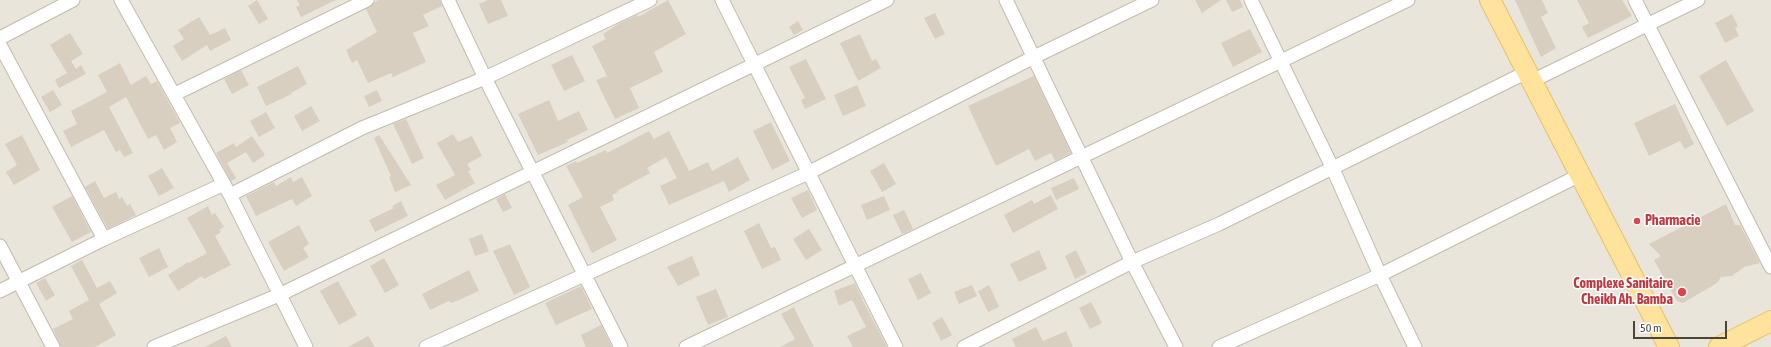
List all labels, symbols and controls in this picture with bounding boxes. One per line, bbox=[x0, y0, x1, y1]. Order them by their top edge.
place label: Pharmacie bbox=[1645, 213, 1701, 229]
marker: Pharmacie bbox=[1632, 216, 1642, 226]
place label: Complexe Sanitaire Cheikh Ah. Bamba bbox=[1573, 276, 1673, 308]
marker: Complexe Sanitaire Cheikh Ah. Bamba bbox=[1676, 286, 1688, 298]
scale bar bbox=[1635, 313, 1729, 339]
text: 50 m bbox=[1640, 321, 1662, 335]

